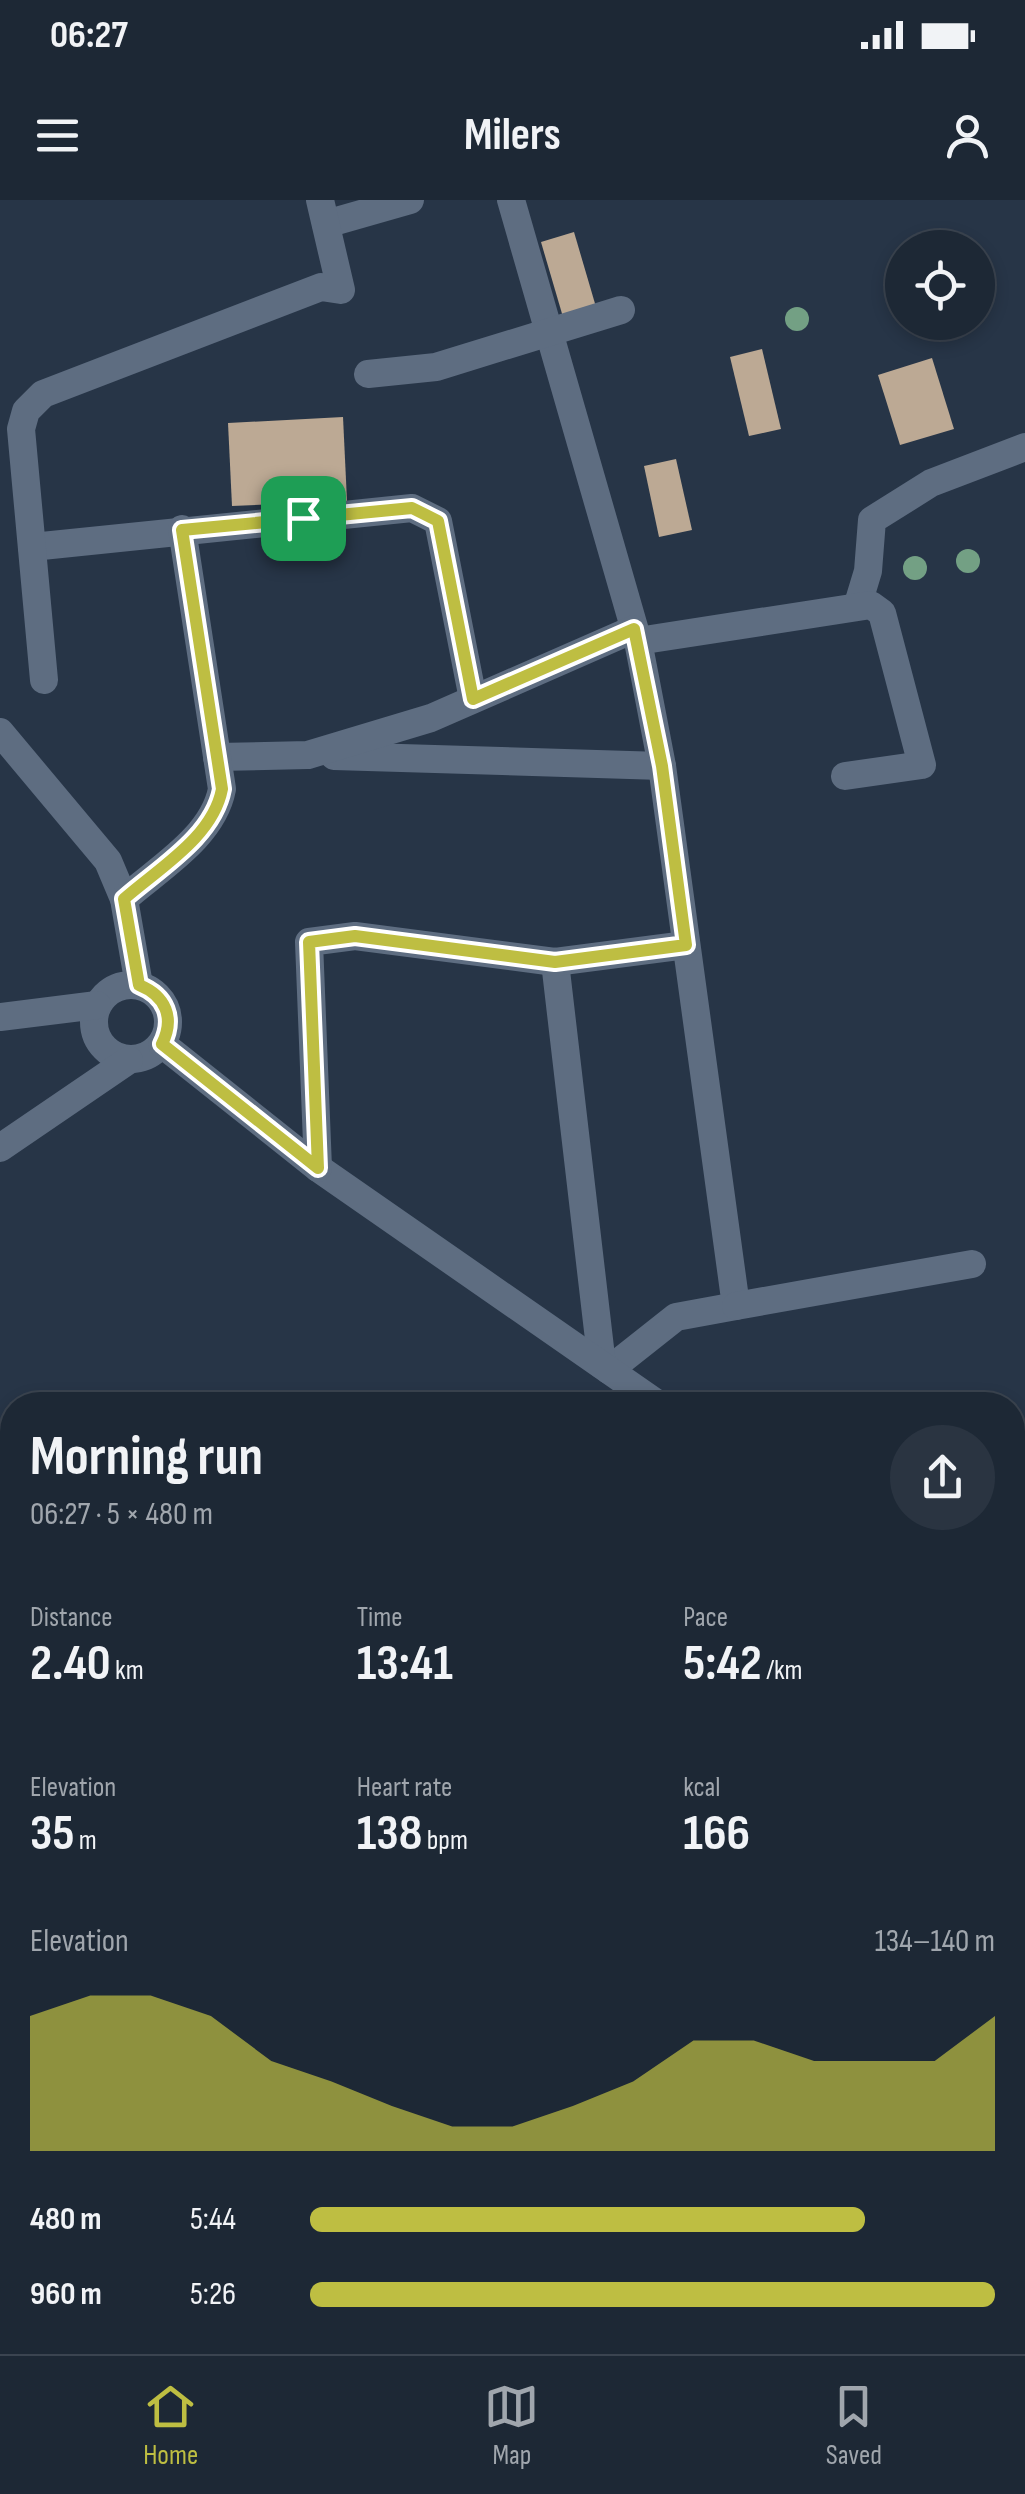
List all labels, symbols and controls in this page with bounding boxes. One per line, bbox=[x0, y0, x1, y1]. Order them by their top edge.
text: 06:27 bbox=[50, 13, 128, 58]
icon: menu bbox=[30, 108, 85, 163]
text: Milers bbox=[464, 108, 561, 163]
icon: person bbox=[940, 108, 995, 163]
map controls bbox=[885, 230, 995, 340]
button: locate bbox=[885, 230, 995, 340]
pin bbox=[261, 476, 346, 561]
icon: arrive bbox=[276, 491, 331, 546]
text: Morning run bbox=[30, 1424, 263, 1491]
button: share bbox=[890, 1425, 995, 1530]
text: 06:27 · 5 × 480 m bbox=[30, 1495, 213, 1534]
text: Distance bbox=[30, 1601, 113, 1634]
text: Time bbox=[357, 1601, 402, 1634]
text: Pace bbox=[683, 1601, 728, 1634]
text: 2.40 bbox=[30, 1634, 111, 1694]
text: 13:41 bbox=[357, 1634, 453, 1694]
text: 5:42 bbox=[683, 1634, 762, 1694]
text: km bbox=[111, 1654, 144, 1687]
text: /km bbox=[762, 1654, 803, 1687]
text: Elevation bbox=[30, 1771, 116, 1804]
text: Heart rate bbox=[357, 1771, 452, 1804]
text: kcal bbox=[683, 1771, 720, 1804]
text: 35 bbox=[30, 1804, 74, 1864]
text: 138 bbox=[357, 1804, 422, 1864]
text: 166 bbox=[683, 1804, 750, 1864]
text: m bbox=[74, 1824, 97, 1857]
text: bpm bbox=[422, 1824, 468, 1857]
text: Elevation bbox=[30, 1922, 129, 1961]
text: 134–140 m bbox=[875, 1922, 995, 1961]
text: 480 m bbox=[30, 2200, 101, 2239]
text: 5:44 bbox=[190, 2200, 236, 2239]
text: 960 m bbox=[30, 2275, 102, 2314]
text: 5:26 bbox=[190, 2275, 236, 2314]
tab: Home bbox=[143, 2379, 198, 2472]
tab: Map bbox=[484, 2379, 539, 2472]
tab: Saved bbox=[826, 2379, 882, 2472]

